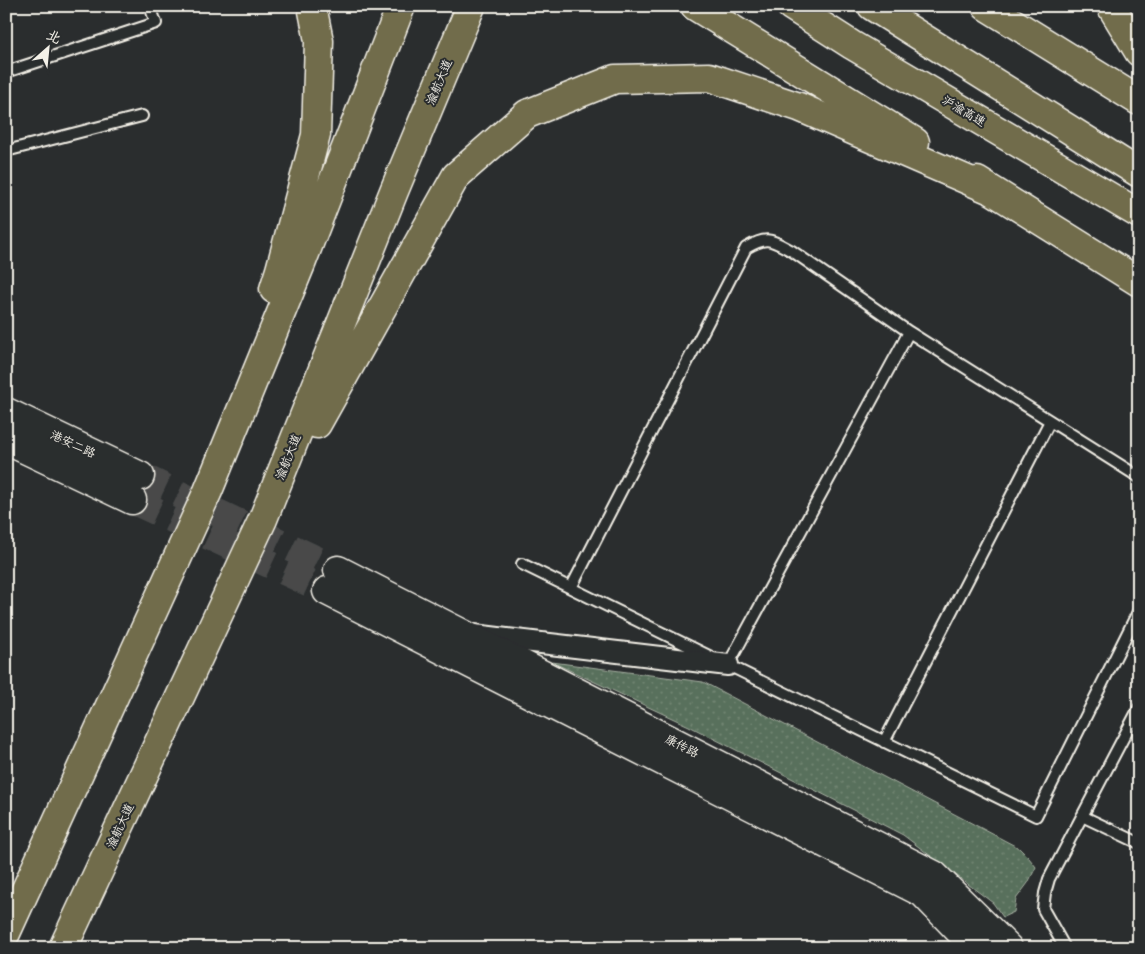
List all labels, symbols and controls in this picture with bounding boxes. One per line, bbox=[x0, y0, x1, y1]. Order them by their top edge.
north arrow bbox=[22, 22, 72, 72]
text: 北 bbox=[44, 25, 64, 48]
street label: 渝航大道 bbox=[422, 57, 456, 107]
street label: 沪渝高速 bbox=[939, 92, 989, 130]
street label: 港安二路 bbox=[48, 427, 98, 461]
street label: 渝航大道 bbox=[272, 432, 304, 482]
street label: 康传路 bbox=[662, 731, 702, 761]
street label: 渝航大道 bbox=[103, 801, 137, 851]

